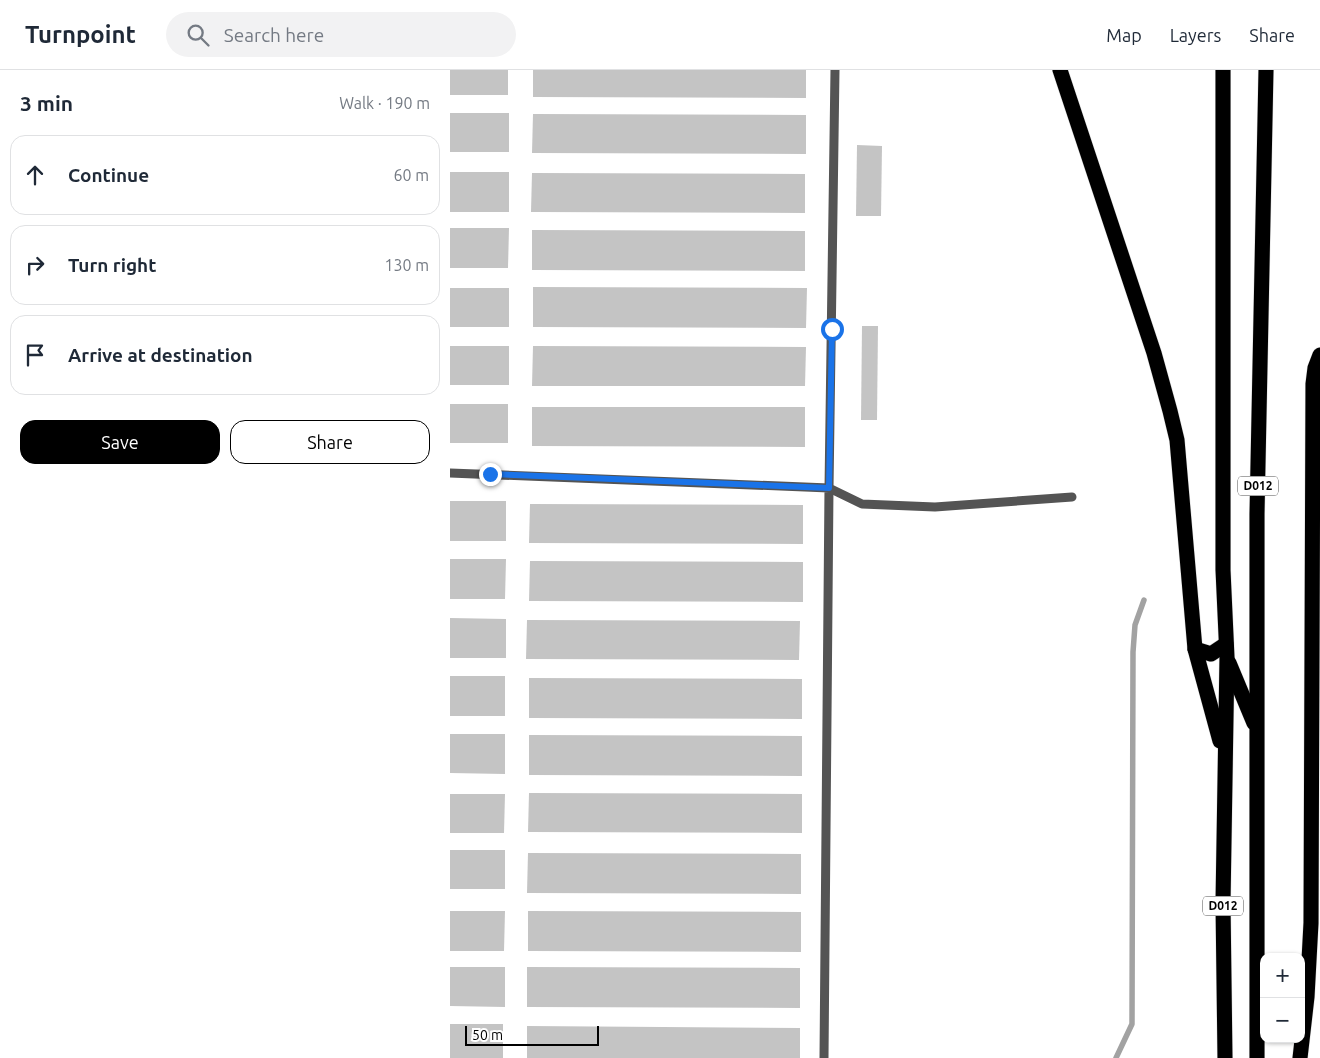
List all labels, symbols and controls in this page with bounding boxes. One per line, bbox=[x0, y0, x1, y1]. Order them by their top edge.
search box bbox=[166, 12, 516, 57]
text: Turnpoint bbox=[25, 21, 136, 48]
icon: search bbox=[184, 21, 212, 49]
text: Search here bbox=[224, 24, 324, 46]
text: Map bbox=[1106, 25, 1142, 45]
text: Layers bbox=[1170, 25, 1221, 45]
text: Share bbox=[1249, 25, 1295, 45]
text: 3 min bbox=[20, 91, 73, 115]
text: Walk · 190 m bbox=[339, 94, 430, 112]
icon: ahead bbox=[21, 161, 49, 189]
text: Continue bbox=[68, 164, 149, 186]
text: 60 m bbox=[393, 166, 429, 184]
icon: right bbox=[21, 251, 49, 279]
text: Turn right bbox=[68, 254, 156, 276]
text: 130 m bbox=[384, 256, 429, 274]
route start bbox=[821, 318, 844, 341]
icon: arrive bbox=[21, 341, 49, 369]
text: Arrive at destination bbox=[68, 344, 253, 366]
button: Save bbox=[20, 420, 220, 464]
button: Share bbox=[230, 420, 430, 464]
route end bbox=[479, 463, 502, 486]
road number: D012 bbox=[1238, 476, 1278, 496]
road number: D012 bbox=[1203, 896, 1243, 916]
map controls bbox=[1260, 953, 1305, 1043]
button: + bbox=[1260, 953, 1305, 998]
button: − bbox=[1260, 998, 1305, 1043]
scale bar bbox=[465, 1023, 599, 1046]
text: 50 m bbox=[472, 1027, 503, 1043]

